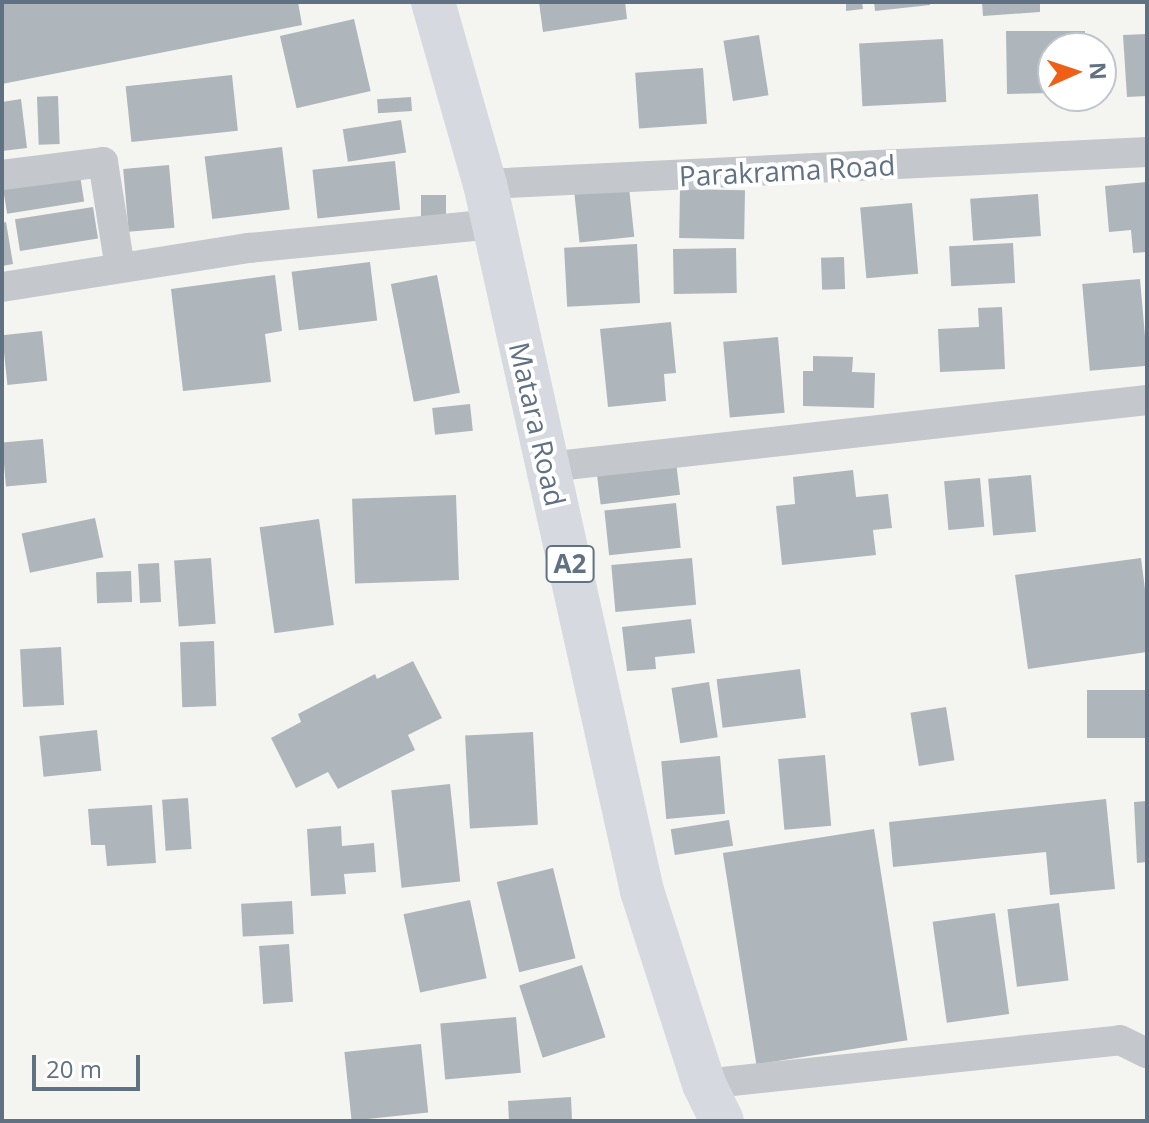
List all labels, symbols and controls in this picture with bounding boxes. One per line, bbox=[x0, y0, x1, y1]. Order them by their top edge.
north arrow bbox=[1037, 32, 1117, 112]
text: N bbox=[1084, 61, 1114, 81]
street label: Parakrama Road bbox=[678, 148, 896, 192]
street label: Matara Road bbox=[503, 339, 573, 509]
road number: A2 bbox=[544, 542, 596, 586]
scale bar bbox=[36, 1039, 144, 1089]
text: 20 m bbox=[46, 1052, 102, 1085]

